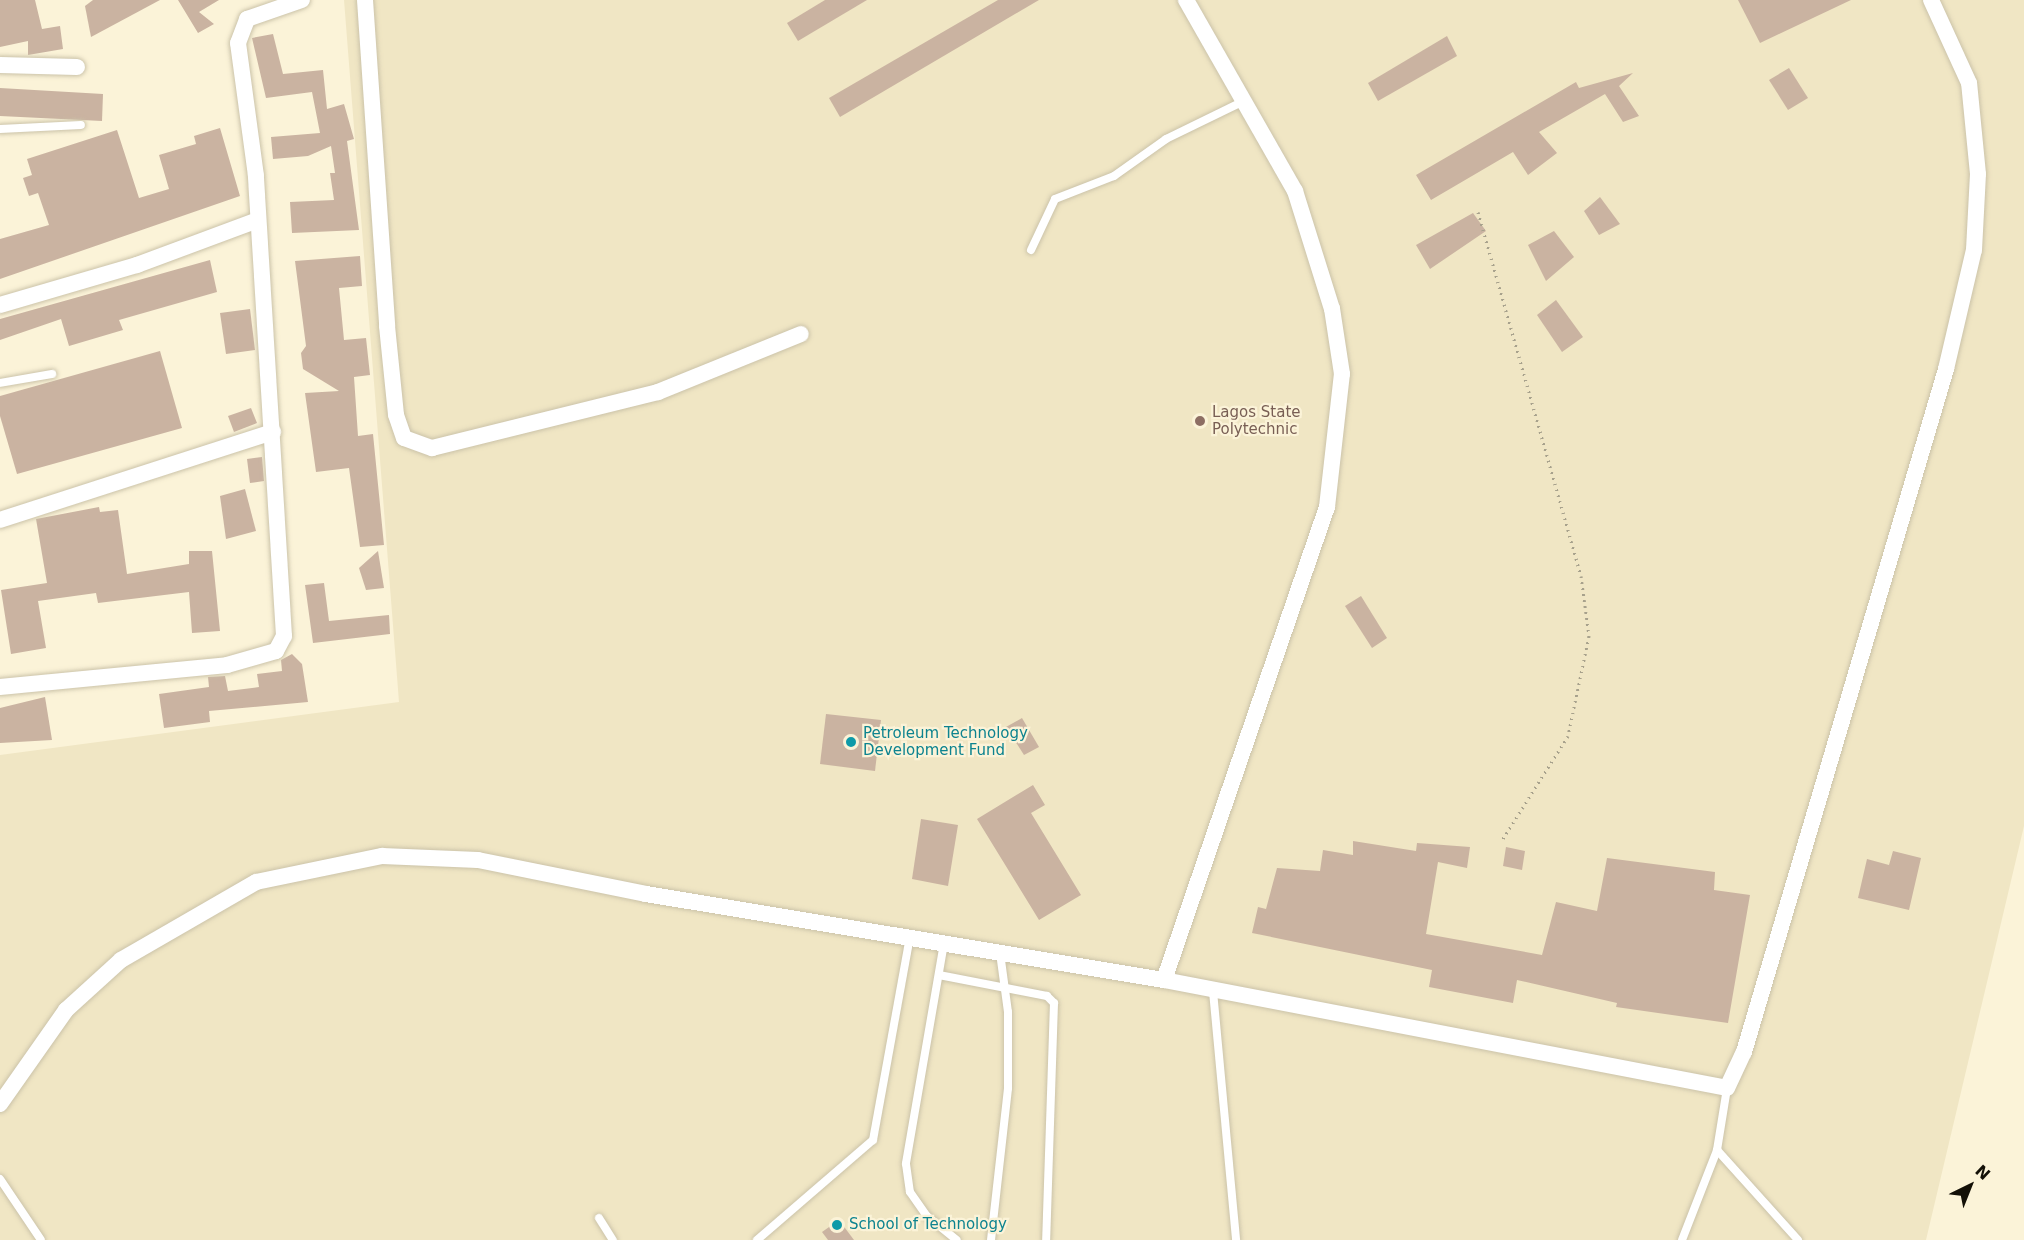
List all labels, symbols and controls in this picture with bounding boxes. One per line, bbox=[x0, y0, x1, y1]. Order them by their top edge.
place label: Lagos State Polytechnic bbox=[1212, 403, 1301, 438]
marker: Lagos State Polytechnic bbox=[1193, 414, 1207, 428]
place label: Petroleum Technology Development Fund bbox=[863, 724, 1028, 759]
marker: Petroleum Technology Development Fund bbox=[844, 735, 858, 749]
north arrow bbox=[1940, 1156, 2000, 1216]
text: N bbox=[1971, 1161, 1994, 1184]
place label: School of Technology bbox=[849, 1216, 1007, 1234]
marker: School of Technology bbox=[830, 1218, 844, 1232]

